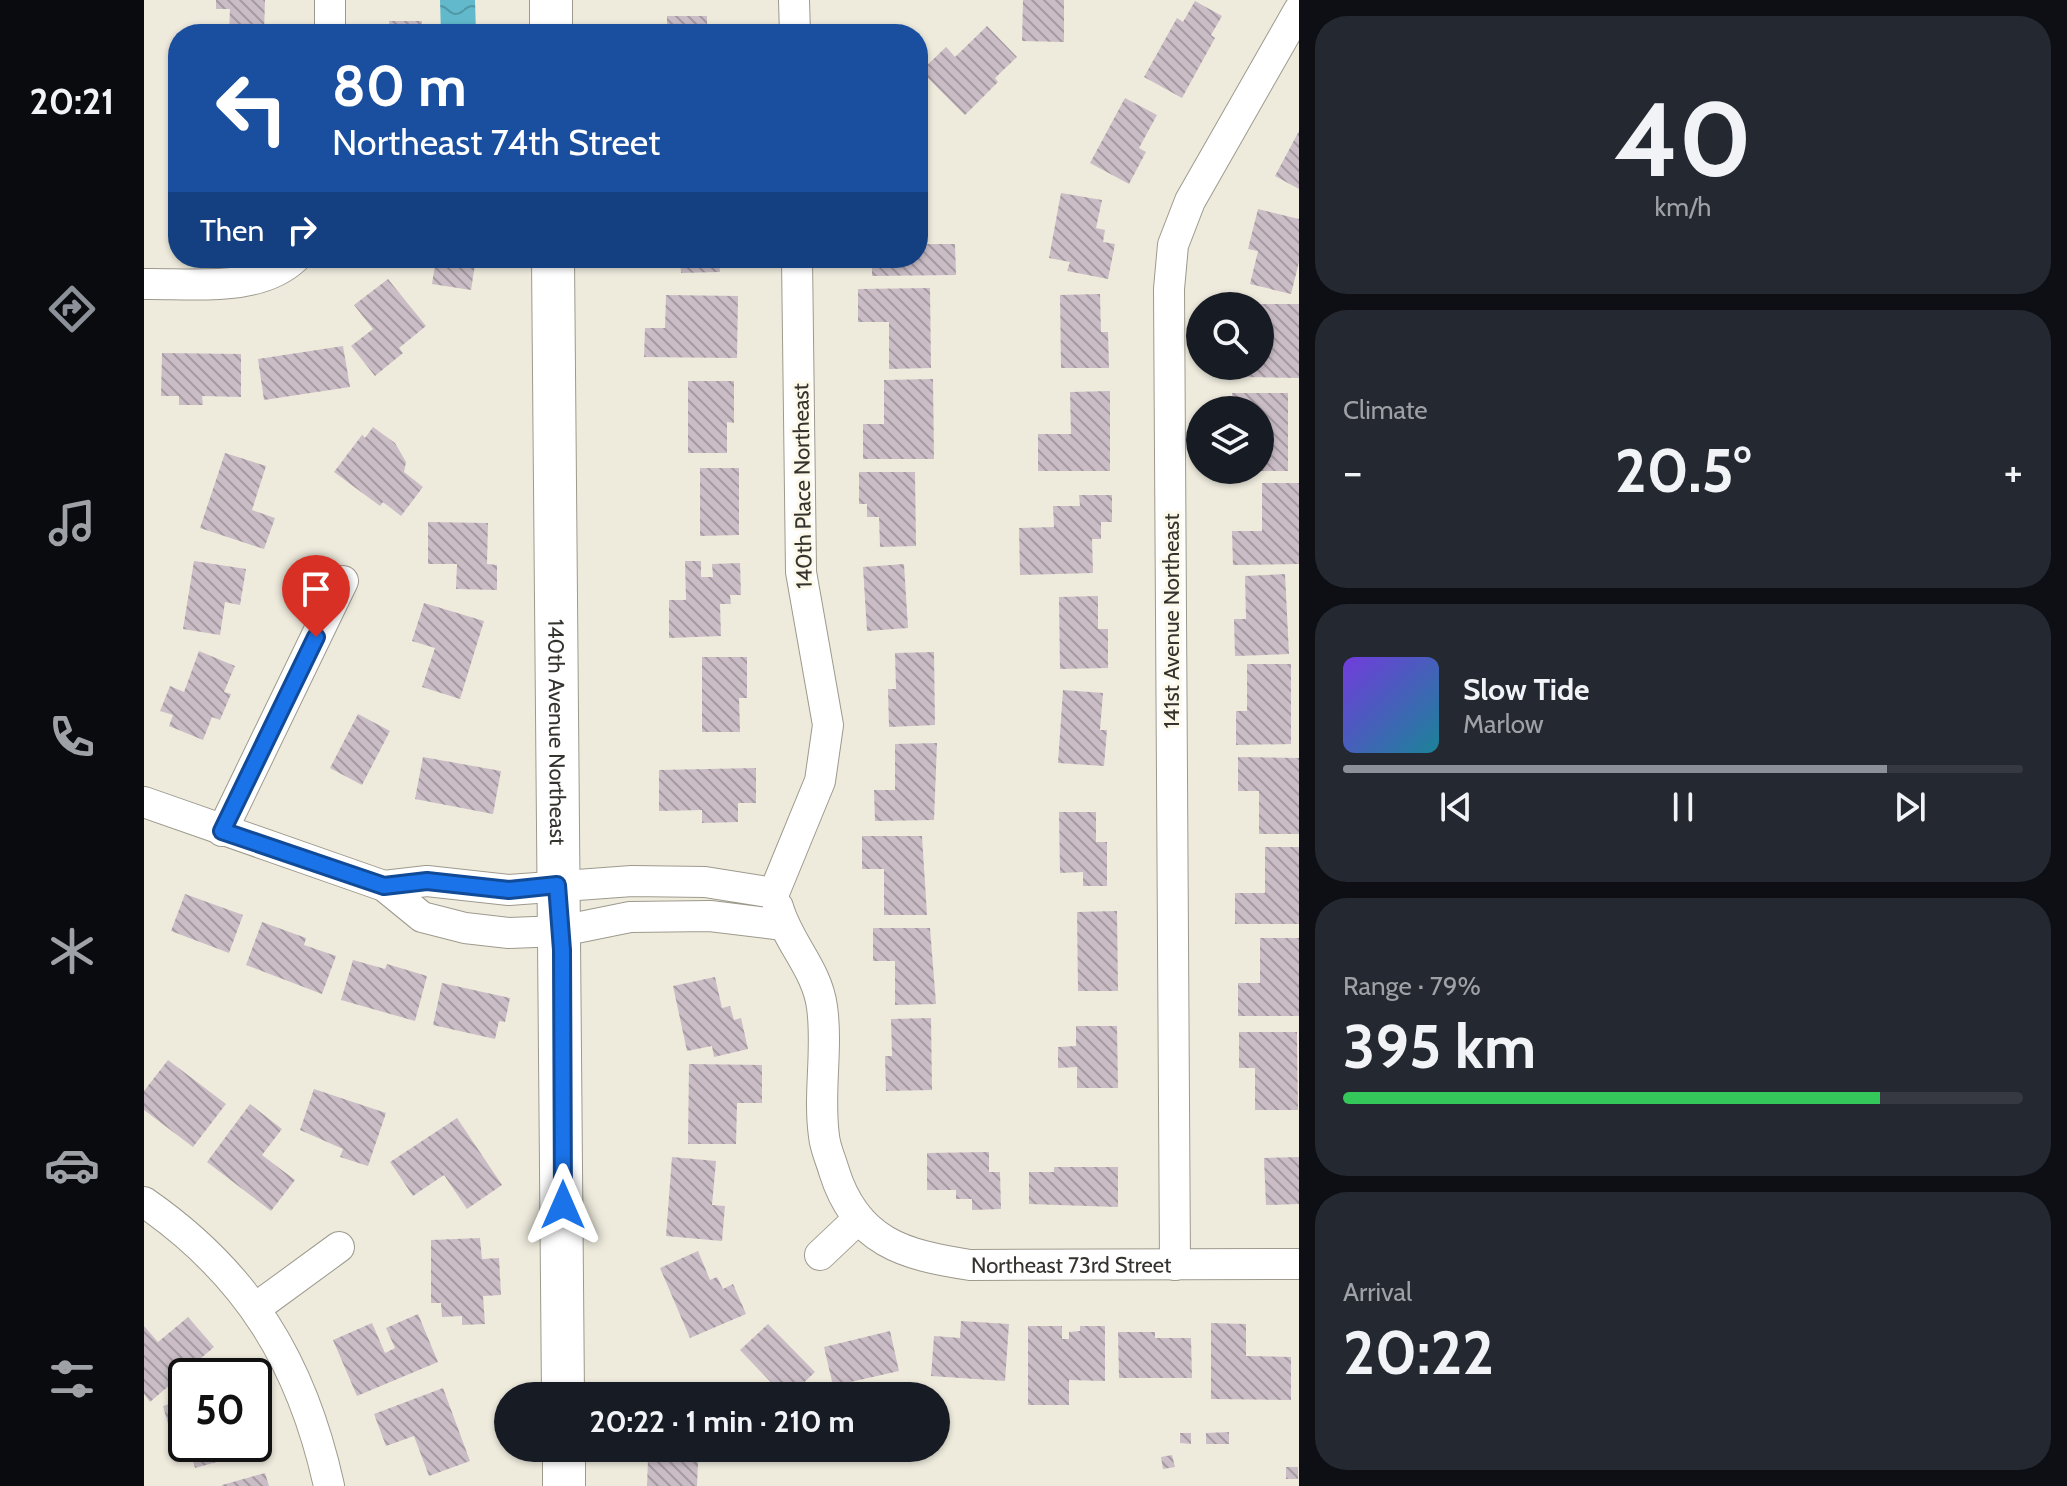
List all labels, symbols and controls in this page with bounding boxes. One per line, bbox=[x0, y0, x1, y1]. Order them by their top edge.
text: 80 m bbox=[332, 52, 467, 120]
icon: left bbox=[200, 56, 304, 160]
text: 40 bbox=[1614, 76, 1752, 202]
text: 20:21 bbox=[30, 79, 114, 123]
text: Northeast 74th Street bbox=[332, 120, 660, 164]
text: km/h bbox=[1655, 191, 1711, 223]
icon: right bbox=[280, 208, 324, 252]
text: Then bbox=[200, 212, 264, 249]
icon: directions bbox=[44, 281, 100, 337]
map controls bbox=[1186, 292, 1274, 484]
button: search bbox=[1186, 292, 1274, 380]
street label: 140th Place Northeast bbox=[787, 382, 818, 589]
text: Climate bbox=[1343, 394, 1428, 426]
button: layers bbox=[1186, 396, 1274, 484]
text: 20.5° bbox=[1615, 434, 1751, 507]
text: − bbox=[1343, 445, 1362, 498]
text: + bbox=[2004, 445, 2023, 498]
icon: music bbox=[44, 495, 100, 551]
street label: 141st Avenue Northeast bbox=[1158, 513, 1185, 729]
pin bbox=[282, 555, 350, 637]
icon: arrive bbox=[294, 567, 338, 611]
street label: 140th Avenue Northeast bbox=[542, 619, 571, 846]
text: Slow Tide bbox=[1463, 671, 1590, 708]
text: Marlow bbox=[1463, 708, 1544, 740]
icon: phone bbox=[44, 709, 100, 765]
icon: previous bbox=[1434, 785, 1478, 829]
icon: pause bbox=[1661, 785, 1705, 829]
icon: next bbox=[1888, 785, 1932, 829]
icon: climate bbox=[44, 923, 100, 979]
text: Range · 79% bbox=[1343, 970, 1481, 1002]
text: 395 km bbox=[1343, 1010, 1536, 1083]
icon: car bbox=[44, 1137, 100, 1193]
position arrow bbox=[521, 1163, 605, 1247]
street label: Northeast 73rd Street bbox=[971, 1251, 1172, 1279]
text: Arrival bbox=[1343, 1276, 1412, 1308]
text: 20:22 bbox=[1343, 1316, 1494, 1389]
icon: filters bbox=[44, 1351, 100, 1407]
speed limit sign: 50 bbox=[168, 1358, 272, 1462]
text: 20:22 · 1 min · 210 m bbox=[590, 1403, 854, 1440]

